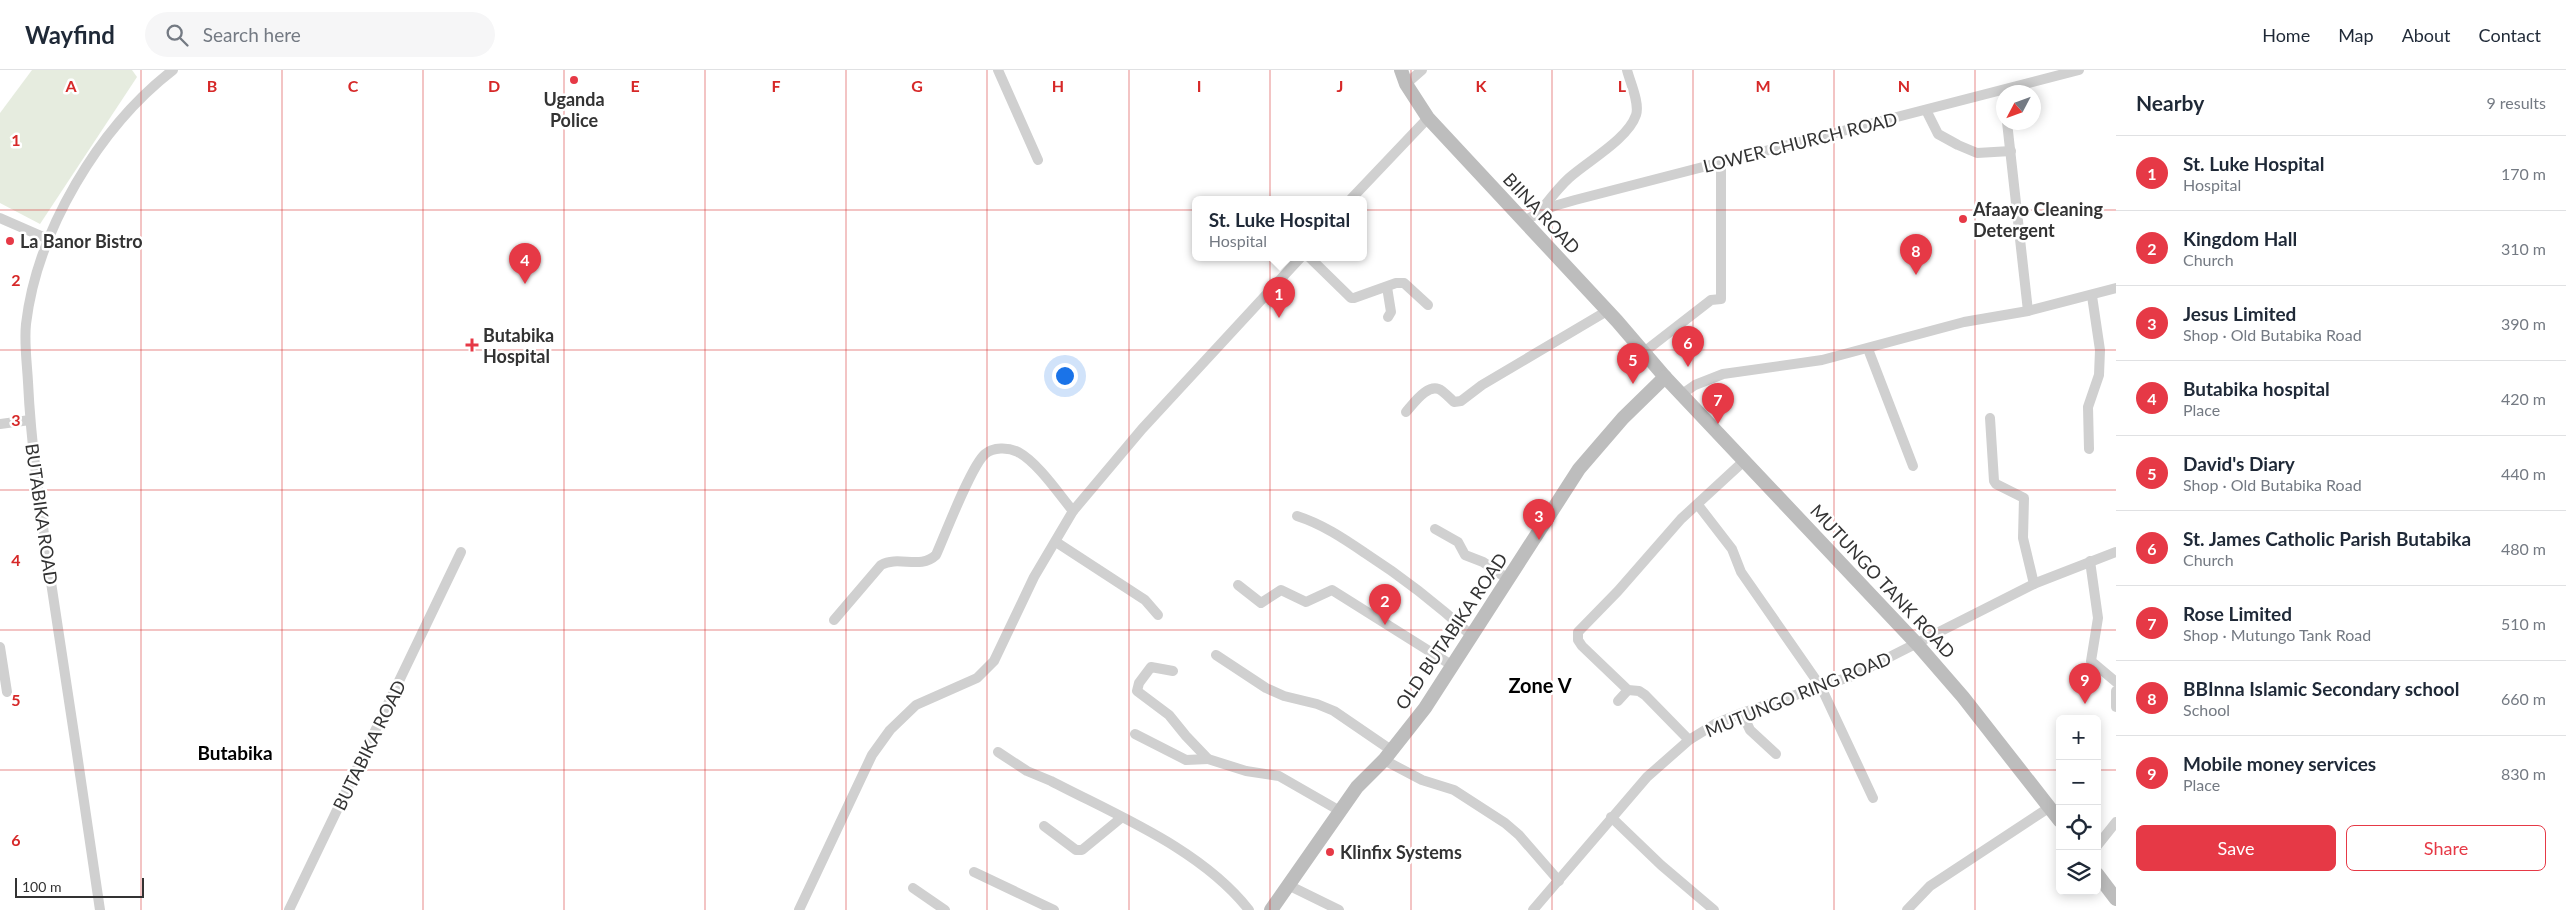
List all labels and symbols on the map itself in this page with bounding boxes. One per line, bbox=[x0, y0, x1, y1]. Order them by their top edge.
marker: Uganda Police bbox=[568, 74, 580, 86]
text: A bbox=[64, 76, 77, 95]
text: B bbox=[207, 76, 217, 95]
text: C bbox=[348, 76, 359, 95]
text: D bbox=[488, 76, 500, 95]
text: E bbox=[630, 76, 640, 95]
text: F bbox=[771, 76, 781, 95]
text: G bbox=[911, 76, 923, 95]
text: H bbox=[1052, 76, 1064, 95]
text: I bbox=[1197, 76, 1201, 95]
text: J bbox=[1337, 76, 1343, 95]
text: K bbox=[1476, 76, 1488, 95]
text: L bbox=[1618, 76, 1627, 95]
text: M bbox=[1755, 76, 1771, 95]
text: N bbox=[1898, 76, 1910, 95]
north arrow bbox=[1996, 85, 2041, 130]
place label: Uganda Police bbox=[543, 88, 605, 131]
street label: LOWER CHURCH ROAD bbox=[1701, 107, 1899, 177]
text: 1 bbox=[11, 130, 21, 149]
street label: BIINA ROAD bbox=[1499, 168, 1585, 258]
place label: Afaayo Cleaning Detergent bbox=[1972, 198, 2103, 241]
marker: Afaayo Cleaning Detergent bbox=[1957, 213, 1969, 225]
place label: La Banor Bistro bbox=[20, 230, 143, 252]
pin: 8 bbox=[1900, 234, 1932, 275]
marker: La Banor Bistro bbox=[4, 235, 16, 247]
pin: 4 bbox=[509, 243, 541, 284]
text: 2 bbox=[11, 270, 21, 289]
pin: 1 bbox=[1263, 277, 1295, 318]
place label: Butabika Hospital bbox=[483, 324, 554, 367]
pin: 6 bbox=[1672, 326, 1704, 367]
marker: Butabika Hospital bbox=[465, 338, 479, 352]
pin: 5 bbox=[1617, 343, 1649, 384]
your location bbox=[1052, 363, 1078, 389]
pin: 7 bbox=[1702, 383, 1734, 424]
text: 3 bbox=[11, 410, 21, 429]
street label: BUTABIKA ROAD bbox=[21, 442, 63, 586]
pin: 3 bbox=[1523, 499, 1555, 540]
street label: MUTUNGO TANK ROAD bbox=[1806, 500, 1960, 662]
street label: OLD BUTABIKA ROAD bbox=[1390, 548, 1512, 714]
text: 4 bbox=[11, 550, 21, 569]
pin: 2 bbox=[1369, 584, 1401, 625]
street label: MUTUNGO RING ROAD bbox=[1702, 647, 1894, 741]
pin: 9 bbox=[2069, 663, 2101, 704]
district label: Zone V bbox=[1508, 673, 1572, 697]
street label: BUTABIKA ROAD bbox=[328, 676, 410, 814]
text: 5 bbox=[11, 690, 21, 709]
district label: Butabika bbox=[197, 741, 273, 764]
text: 6 bbox=[11, 830, 21, 849]
place label: Klinfix Systems bbox=[1340, 841, 1462, 863]
marker: Klinfix Systems bbox=[1324, 846, 1336, 858]
scale bar bbox=[15, 875, 144, 898]

